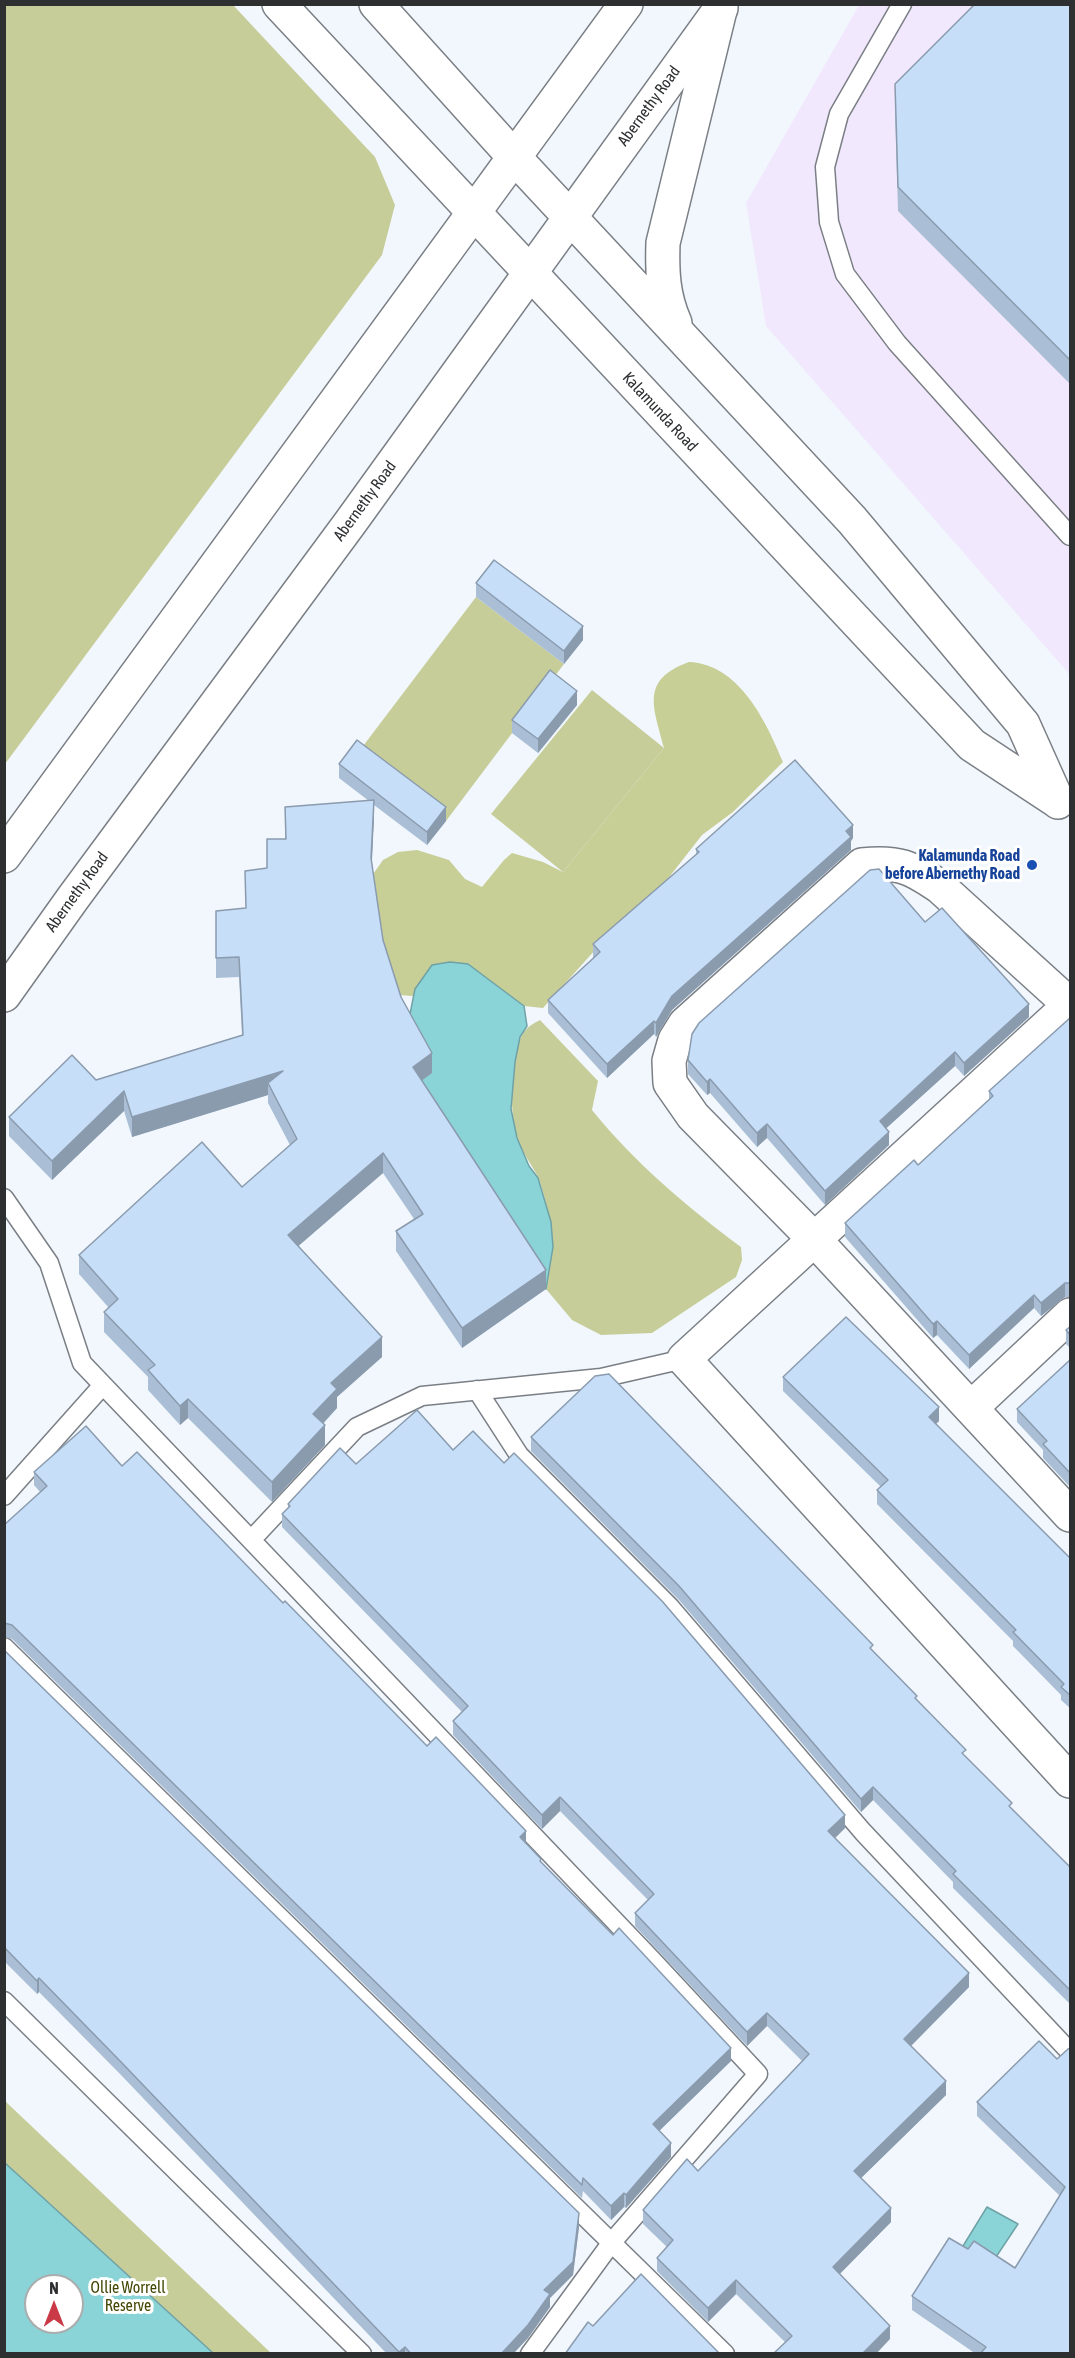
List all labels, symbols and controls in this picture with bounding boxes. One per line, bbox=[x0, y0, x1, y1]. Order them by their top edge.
street label: Abernethy Road bbox=[614, 62, 684, 150]
street label: Kalamunda Road bbox=[618, 368, 702, 456]
street label: Abernethy Road bbox=[330, 457, 400, 545]
place label: Kalamunda Road before Abernethy Road bbox=[885, 846, 1020, 884]
street label: Abernethy Road bbox=[42, 848, 112, 936]
marker: Kalamunda Road before Abernethy Road bbox=[1025, 858, 1039, 872]
north arrow bbox=[24, 2274, 84, 2334]
park label: Ollie Worrell Reserve bbox=[91, 2278, 165, 2316]
text: N bbox=[49, 2279, 59, 2297]

